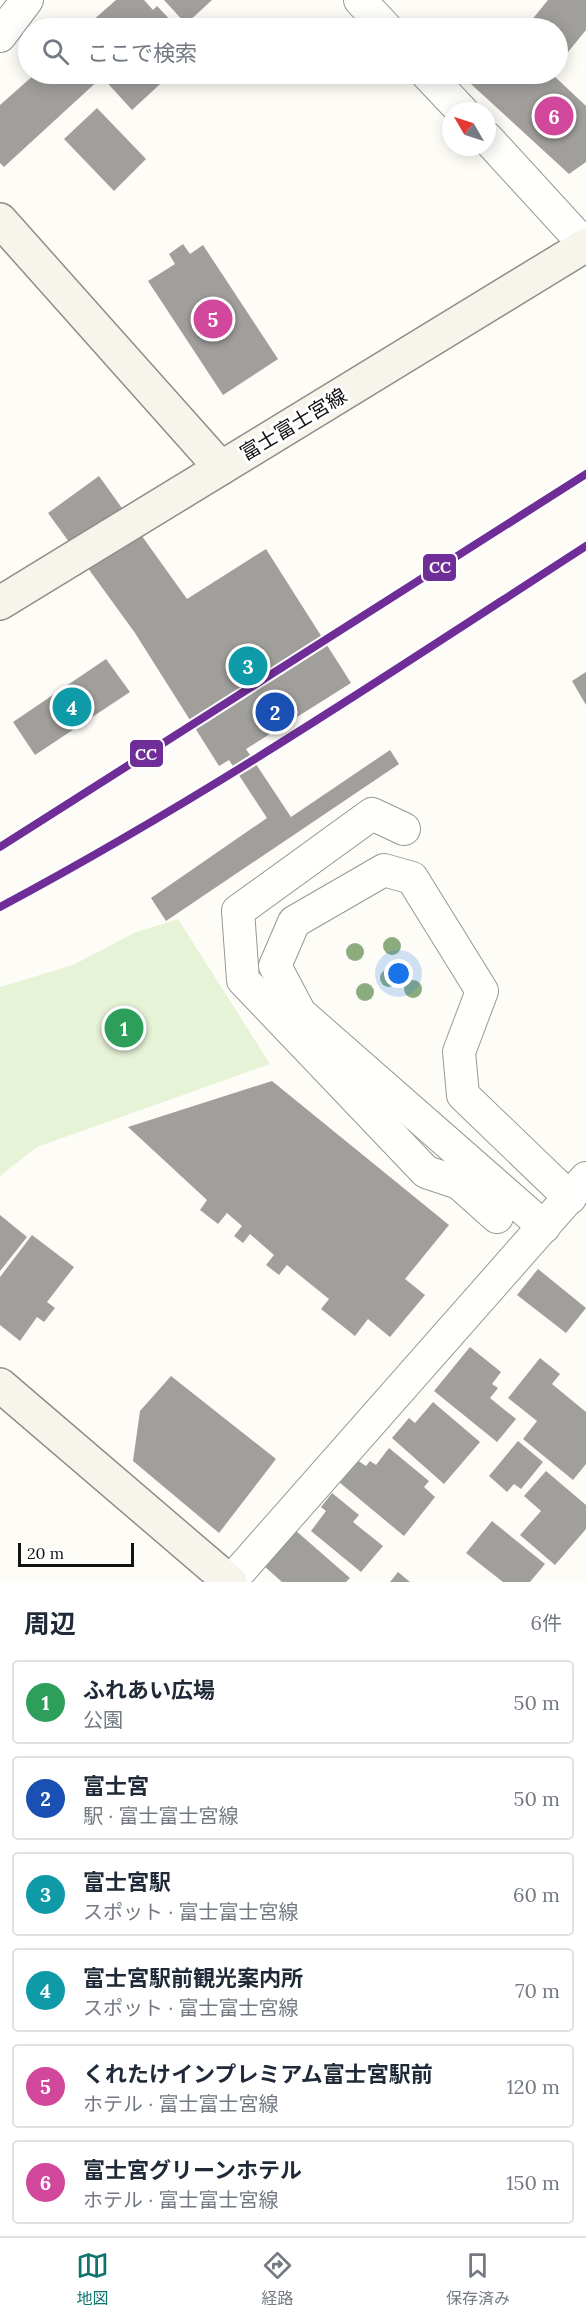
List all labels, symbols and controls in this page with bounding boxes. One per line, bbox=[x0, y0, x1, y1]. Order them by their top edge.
search box bbox=[18, 18, 568, 84]
icon: search bbox=[39, 35, 72, 68]
text: ここで検索 bbox=[87, 39, 197, 67]
pin: 6 bbox=[534, 94, 574, 138]
north arrow bbox=[442, 102, 496, 156]
pin: 5 bbox=[194, 296, 232, 342]
street label: 富士富士宮線 bbox=[235, 382, 351, 466]
line badge: CC bbox=[422, 553, 457, 582]
text: CC bbox=[429, 557, 451, 577]
pin: 3 bbox=[228, 644, 268, 688]
pin: 4 bbox=[52, 684, 92, 730]
pin: 2 bbox=[256, 690, 294, 734]
line badge: CC bbox=[129, 739, 164, 768]
text: CC bbox=[135, 744, 157, 764]
your location bbox=[384, 959, 413, 988]
pin: 1 bbox=[104, 1006, 144, 1050]
scale bar bbox=[18, 1540, 134, 1568]
text: 20 m bbox=[27, 1543, 64, 1563]
text: 周辺 bbox=[24, 1607, 76, 1640]
text: 6件 bbox=[530, 1610, 562, 1635]
text: ふれあい広場 bbox=[83, 1676, 215, 1704]
text: 1 bbox=[41, 1690, 50, 1715]
text: 50 m bbox=[514, 1690, 560, 1715]
text: 公園 bbox=[83, 1707, 123, 1732]
text: 富士宮 bbox=[83, 1772, 149, 1800]
text: 2 bbox=[40, 1786, 51, 1811]
text: 50 m bbox=[514, 1786, 560, 1811]
text: 駅 · 富士富士宮線 bbox=[83, 1803, 239, 1828]
text: 富士宮駅 bbox=[83, 1868, 171, 1896]
text: 3 bbox=[40, 1882, 51, 1907]
text: 60 m bbox=[513, 1882, 560, 1907]
text: スポット · 富士富士宮線 bbox=[83, 1899, 299, 1924]
text: 富士宮駅前観光案内所 bbox=[83, 1964, 303, 1992]
text: 4 bbox=[40, 1978, 51, 2003]
text: 70 m bbox=[515, 1978, 560, 2003]
text: スポット · 富士富士宮線 bbox=[83, 1995, 299, 2020]
text: くれたけインプレミアム富士宮駅前 bbox=[83, 2060, 433, 2088]
text: 5 bbox=[40, 2074, 51, 2099]
text: 120 m bbox=[506, 2074, 560, 2099]
text: ホテル · 富士富士宮線 bbox=[83, 2091, 279, 2116]
text: 富士宮グリーンホテル bbox=[83, 2156, 302, 2184]
text: 6 bbox=[40, 2170, 51, 2195]
text: 150 m bbox=[506, 2170, 560, 2195]
text: ホテル · 富士富士宮線 bbox=[83, 2187, 279, 2212]
tab: 地図 bbox=[76, 2249, 109, 2309]
tab: 経路 bbox=[261, 2249, 294, 2309]
tab: 保存済み bbox=[446, 2249, 510, 2309]

